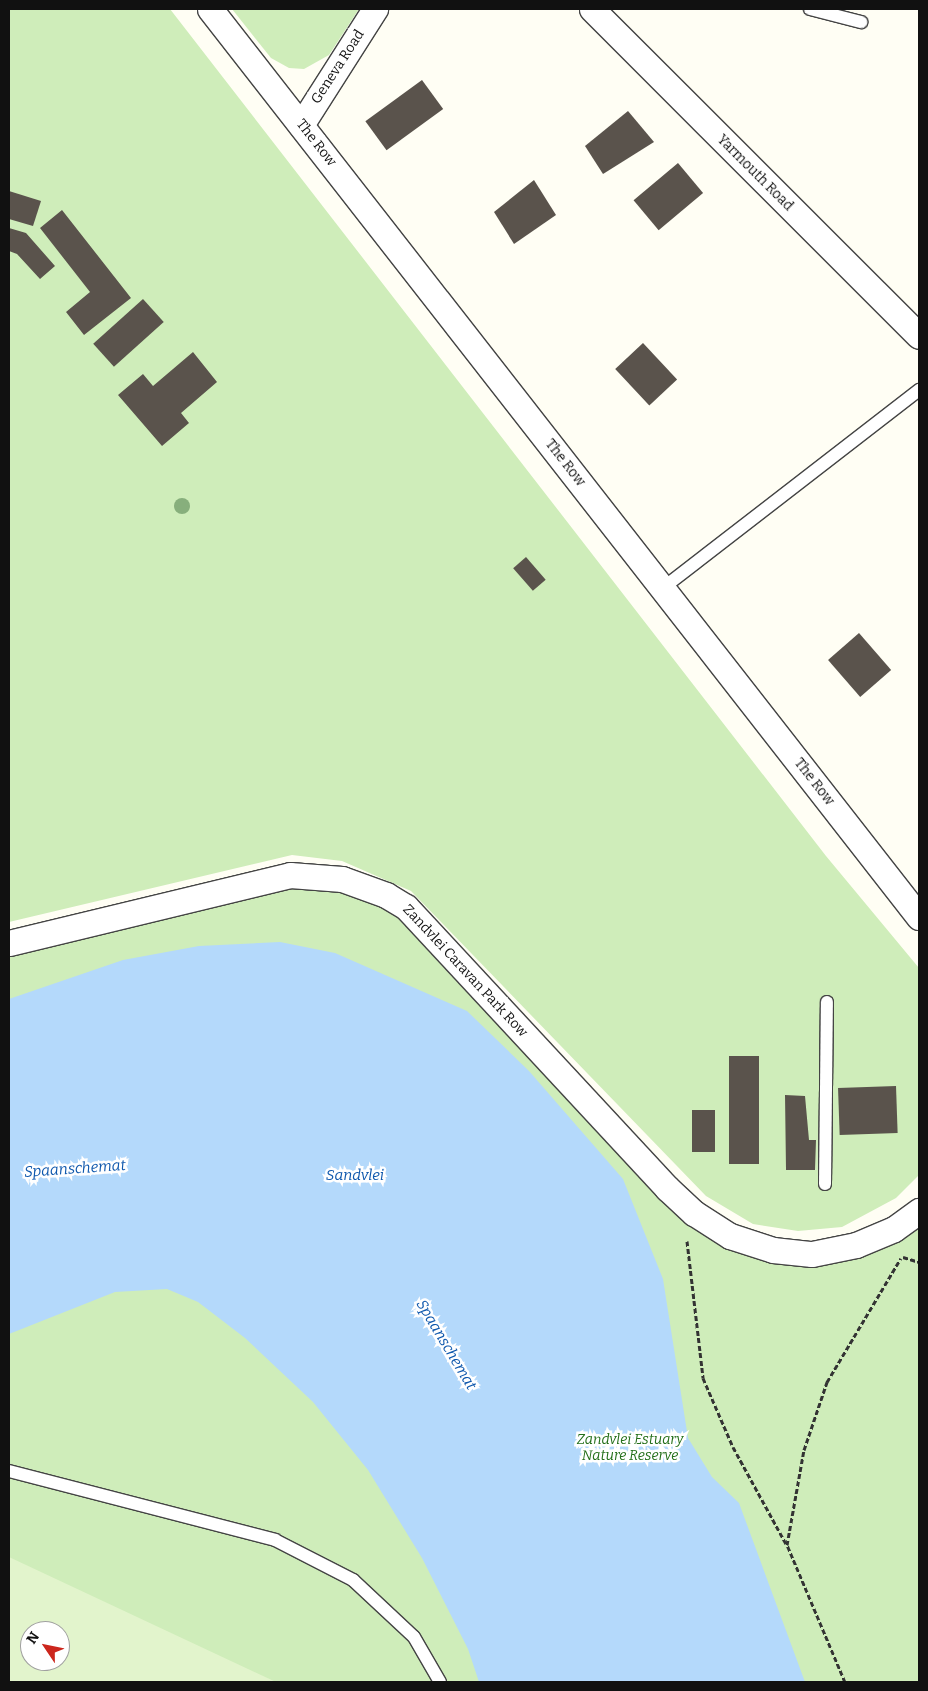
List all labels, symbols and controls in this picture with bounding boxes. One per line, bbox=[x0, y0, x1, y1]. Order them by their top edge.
street label: Geneva Road bbox=[308, 27, 368, 107]
street label: The Row bbox=[292, 116, 340, 170]
street label: Yarmouth Road bbox=[713, 131, 797, 215]
street label: The Row bbox=[541, 436, 589, 490]
street label: The Row bbox=[790, 755, 838, 809]
street label: Zandvlei Caravan Park Row bbox=[399, 901, 531, 1041]
water label: Spaanschemat bbox=[24, 1156, 126, 1182]
water label: Sandvlei bbox=[326, 1167, 384, 1185]
water label: Spaanschemat bbox=[412, 1297, 480, 1393]
park label: Zandvlei Estuary Nature Reserve bbox=[577, 1432, 683, 1464]
north arrow bbox=[20, 1621, 70, 1671]
text: N bbox=[23, 1629, 43, 1647]

